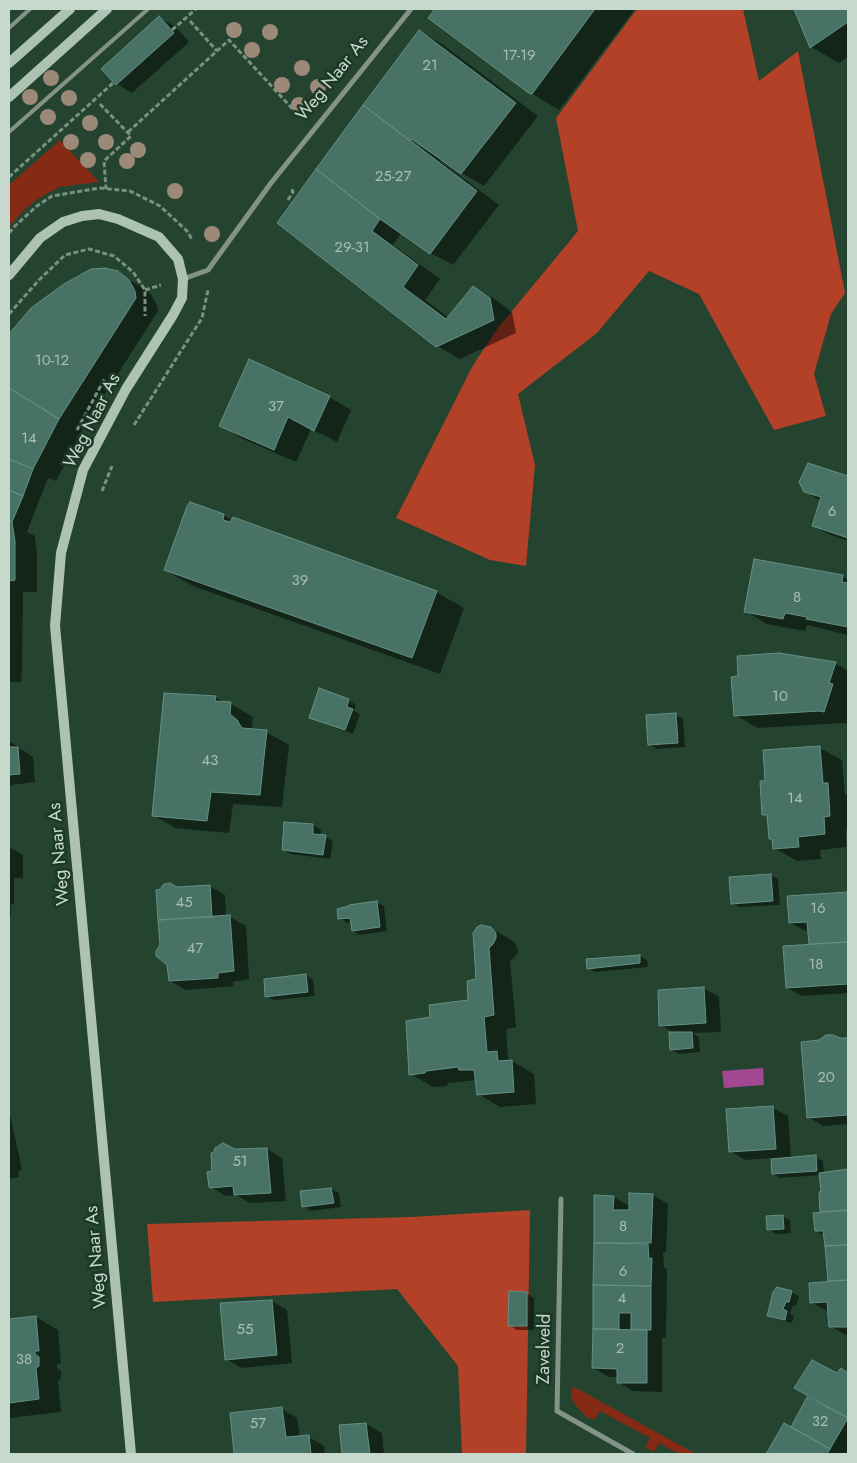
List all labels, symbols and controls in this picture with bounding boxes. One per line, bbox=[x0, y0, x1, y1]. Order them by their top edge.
street label: Weg Naar As bbox=[292, 32, 374, 126]
house number: 17-19 bbox=[502, 47, 536, 65]
house number: 21 bbox=[422, 57, 438, 75]
house number: 25-27 bbox=[375, 168, 411, 186]
house number: 29-31 bbox=[334, 239, 370, 257]
house number: 10-12 bbox=[35, 352, 69, 370]
street label: Weg Naar As bbox=[60, 370, 126, 472]
house number: 37 bbox=[268, 398, 284, 416]
house number: 14 bbox=[21, 430, 37, 448]
house number: 6 bbox=[828, 503, 836, 521]
house number: 39 bbox=[292, 572, 308, 590]
house number: 8 bbox=[793, 589, 801, 607]
house number: 10 bbox=[772, 688, 788, 706]
house number: 43 bbox=[202, 752, 218, 770]
house number: 14 bbox=[787, 790, 803, 808]
street label: Weg Naar As bbox=[45, 802, 75, 906]
house number: 45 bbox=[175, 894, 193, 912]
house number: 16 bbox=[810, 900, 826, 918]
house number: 47 bbox=[187, 940, 203, 958]
house number: 18 bbox=[809, 956, 823, 974]
house number: 20 bbox=[817, 1069, 835, 1087]
house number: 51 bbox=[232, 1153, 248, 1171]
street label: Weg Naar As bbox=[82, 1205, 112, 1309]
house number: 8 bbox=[619, 1218, 627, 1236]
house number: 6 bbox=[619, 1263, 627, 1281]
house number: 4 bbox=[618, 1290, 626, 1308]
street label: Zavelveld bbox=[534, 1313, 556, 1385]
house number: 55 bbox=[237, 1321, 253, 1339]
house number: 2 bbox=[616, 1340, 624, 1358]
house number: 38 bbox=[16, 1351, 32, 1369]
house number: 32 bbox=[812, 1413, 828, 1431]
house number: 57 bbox=[250, 1415, 266, 1433]

